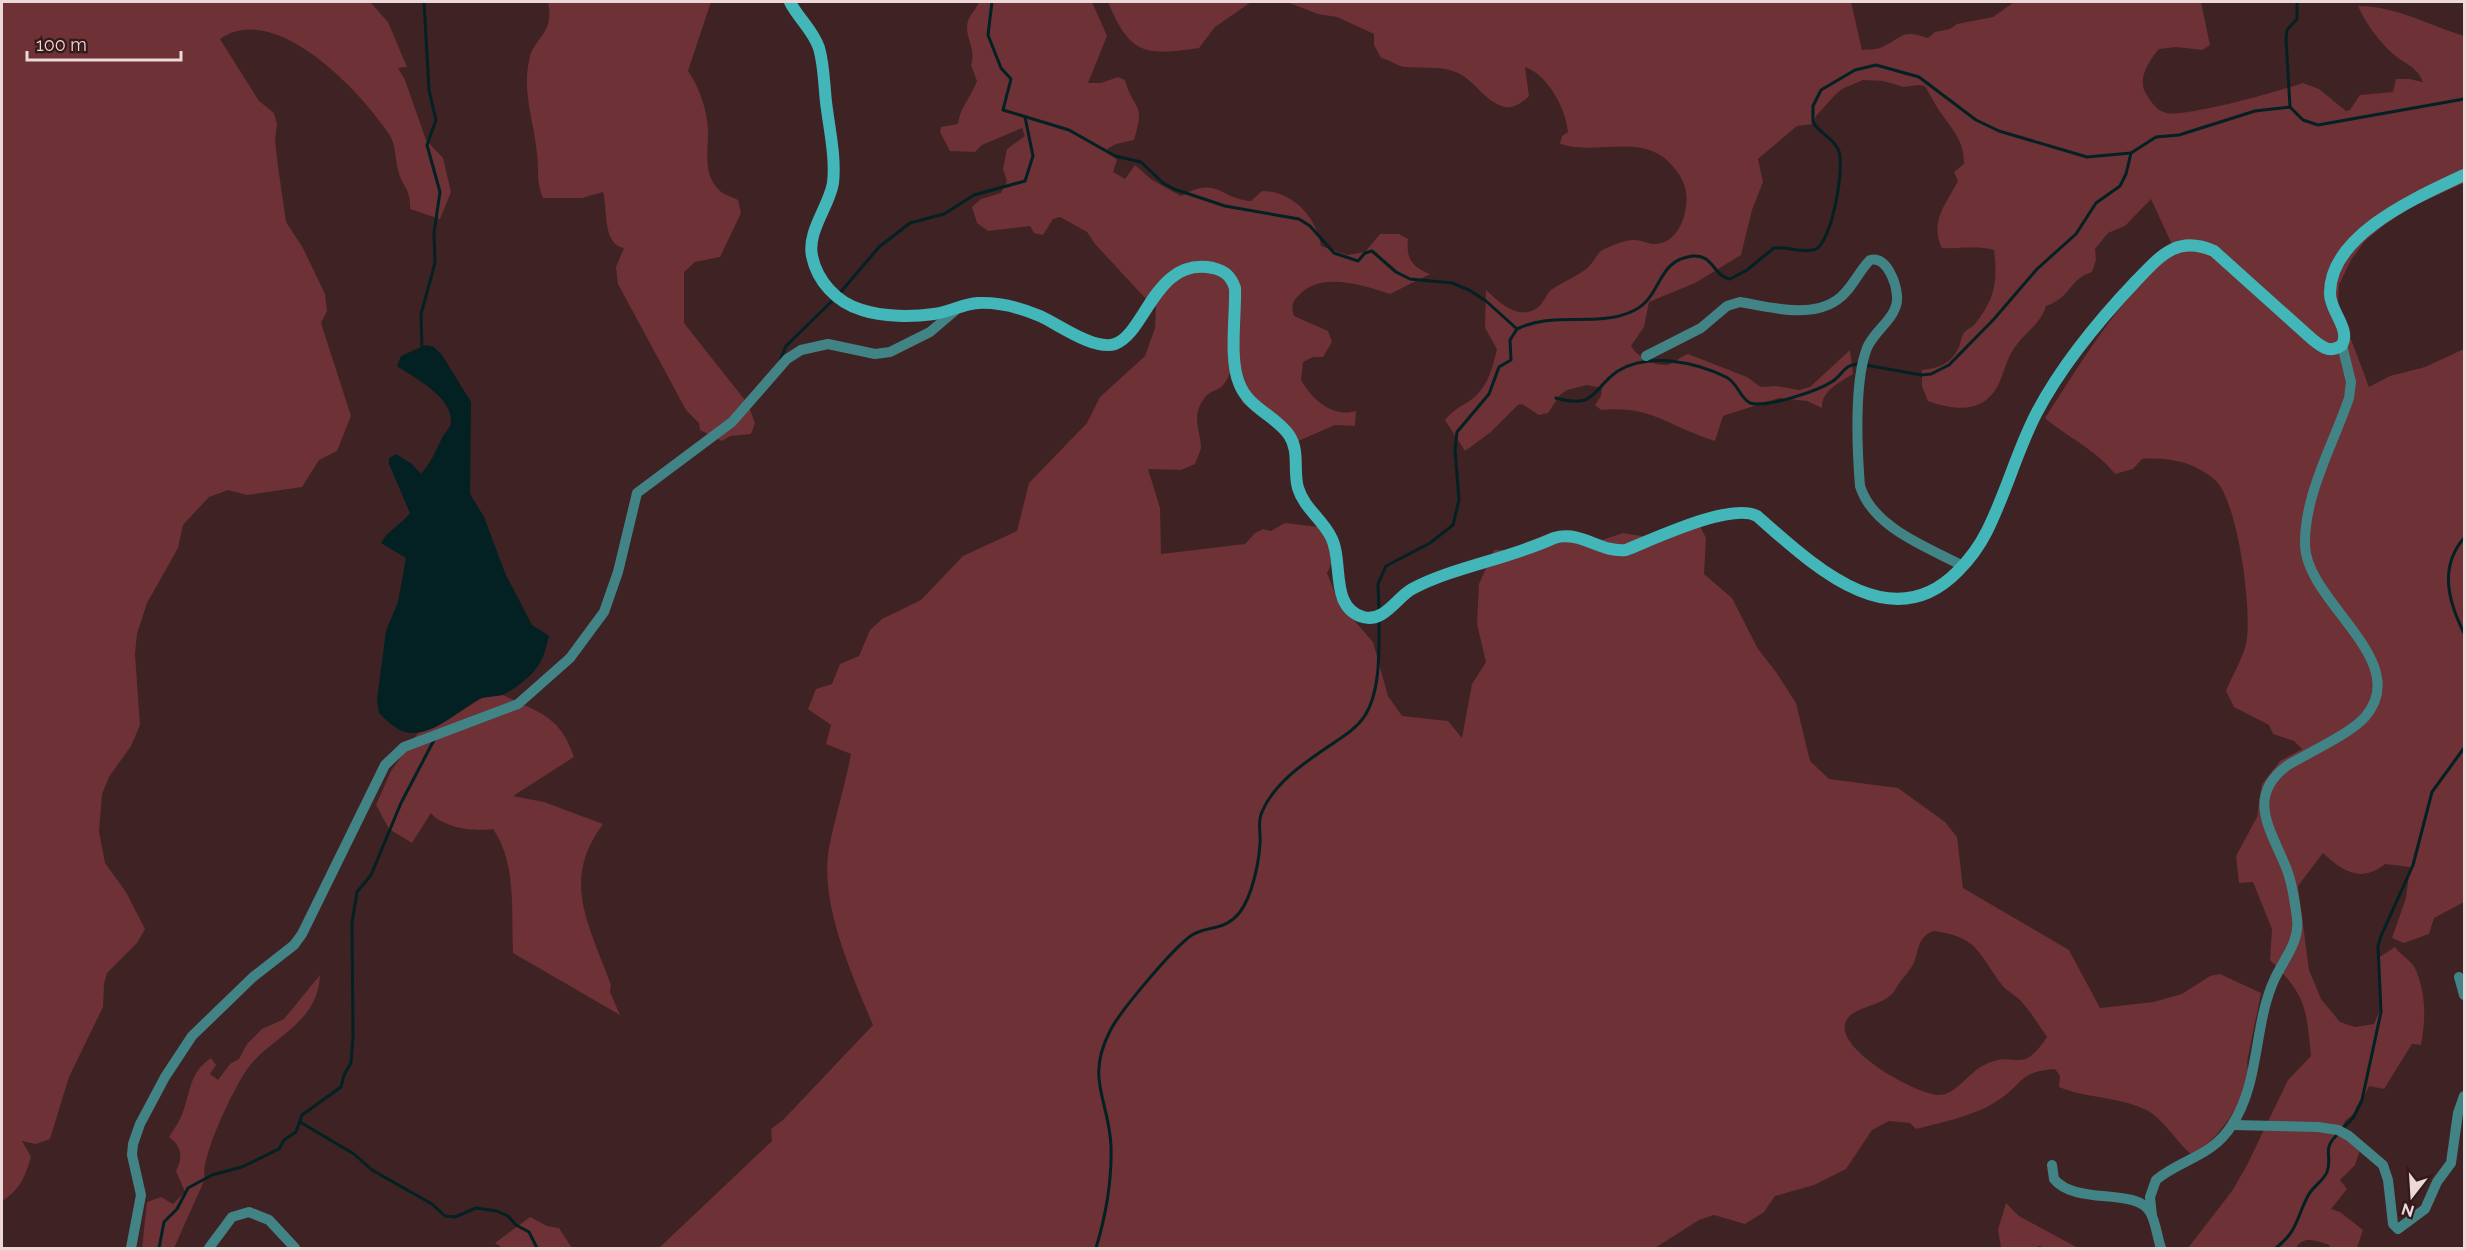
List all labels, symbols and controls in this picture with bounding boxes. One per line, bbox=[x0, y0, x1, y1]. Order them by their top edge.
scale bar bbox=[27, 24, 182, 62]
text: 100 m bbox=[36, 34, 87, 55]
north arrow bbox=[2382, 1166, 2442, 1226]
text: N bbox=[2399, 1199, 2416, 1221]

